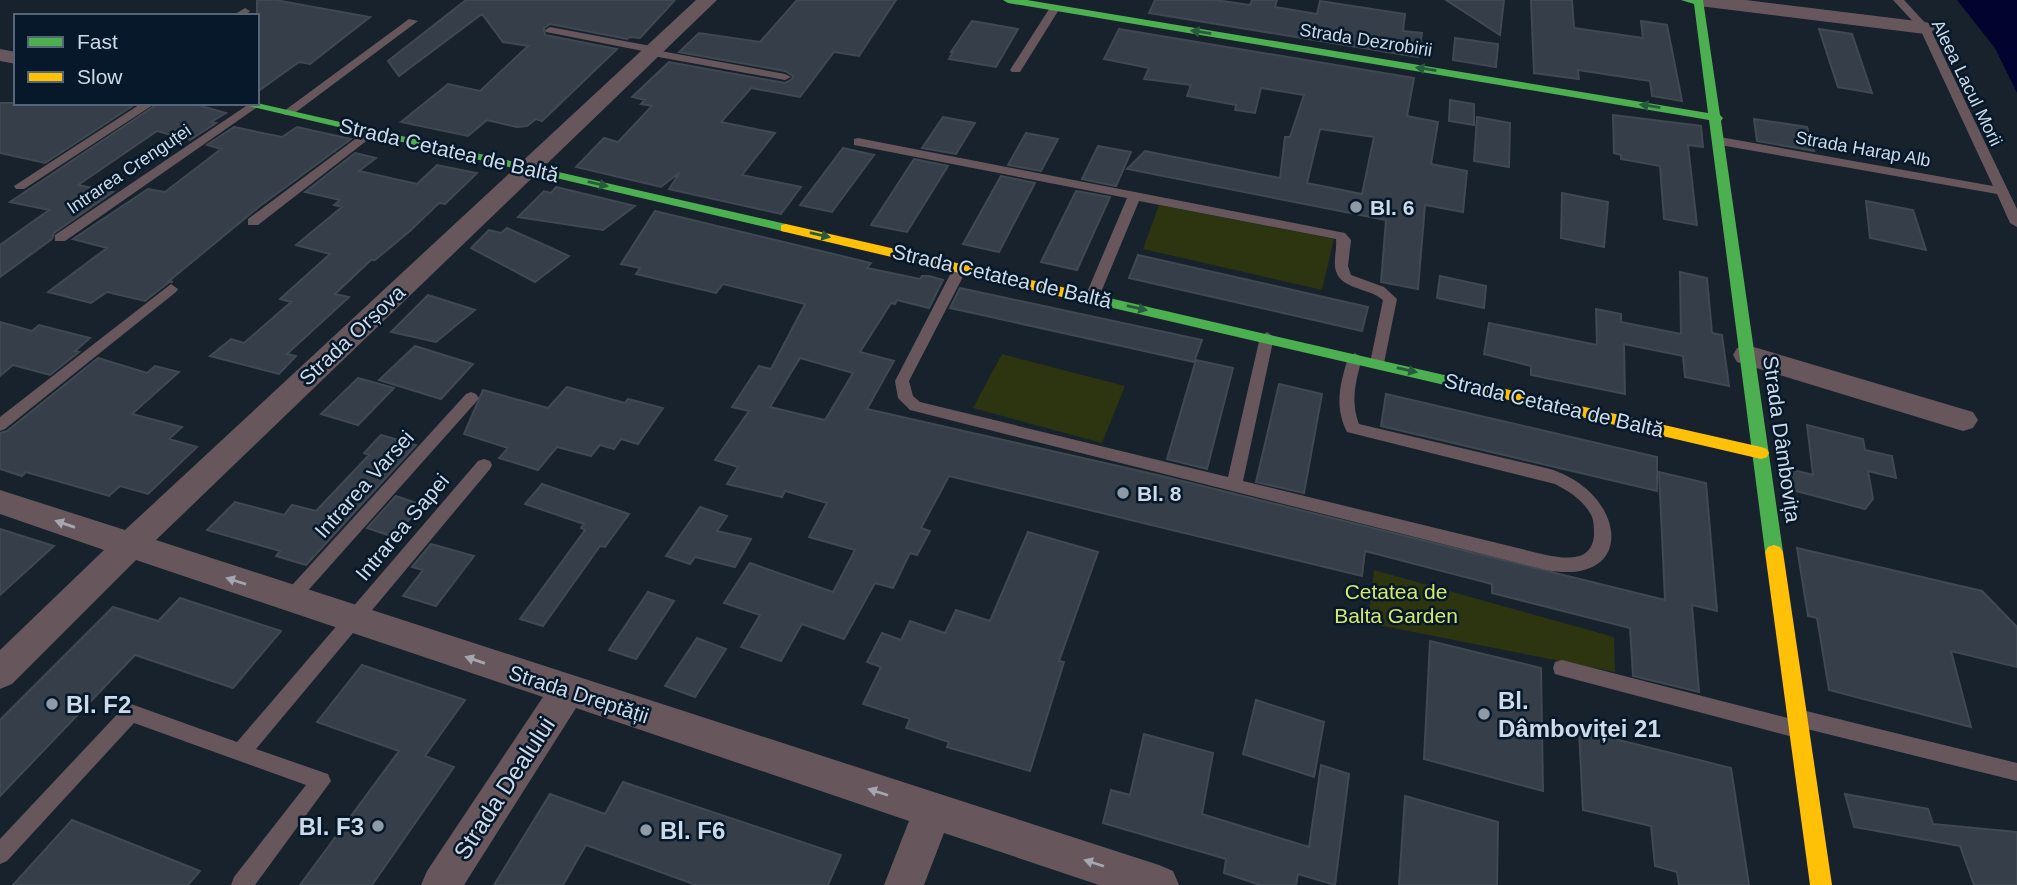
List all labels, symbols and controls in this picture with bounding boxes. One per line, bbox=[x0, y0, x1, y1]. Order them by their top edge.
legend bbox=[14, 14, 259, 105]
street label: Aleea Lacul Morii bbox=[1928, 17, 2006, 149]
street label: Strada Dezrobirii bbox=[1298, 20, 1434, 60]
one-way arrow bbox=[1190, 26, 1212, 37]
text: Fast bbox=[77, 30, 118, 53]
one-way arrow bbox=[1415, 63, 1437, 74]
text: Slow bbox=[77, 65, 123, 88]
one-way arrow bbox=[1639, 100, 1661, 111]
street label: Strada Cetatea de Baltă bbox=[337, 114, 561, 186]
street label: Intrarea Crenguței bbox=[63, 120, 195, 218]
street label: Strada Harap Alb bbox=[1794, 127, 1932, 171]
one-way arrow bbox=[587, 178, 609, 189]
place label: Bl. 6 bbox=[1370, 196, 1414, 219]
marker: Bl. 6 bbox=[1348, 199, 1364, 215]
one-way arrow bbox=[809, 229, 831, 240]
street label: Strada Cetatea de Baltă bbox=[890, 240, 1114, 312]
street label: Strada Orșova bbox=[295, 280, 410, 390]
one-way arrow bbox=[1126, 302, 1148, 313]
street label: Strada Dâmbovița bbox=[1759, 354, 1805, 524]
one-way arrow bbox=[1396, 365, 1418, 376]
street label: Strada Cetatea de Baltă bbox=[1442, 369, 1666, 441]
street label: Intrarea Varsei bbox=[310, 426, 418, 542]
street label: Intrarea Sapei bbox=[351, 469, 453, 585]
place label: Bl. 8 bbox=[1137, 482, 1182, 505]
marker: Bl. 8 bbox=[1115, 485, 1131, 501]
one-way arrow bbox=[54, 518, 75, 529]
one-way arrow bbox=[225, 575, 246, 586]
park label: Cetatea de Balta Garden bbox=[1334, 580, 1458, 627]
one-way arrow bbox=[465, 654, 486, 665]
street label: Strada Dreptății bbox=[506, 661, 652, 727]
place label: Bl. Dâmboviței 21 bbox=[1498, 687, 1661, 743]
place label: Bl. F2 bbox=[66, 691, 131, 718]
marker: Bl. F2 bbox=[44, 696, 60, 712]
marker: Bl. Dâmboviței 21 bbox=[1476, 706, 1492, 722]
street label: Strada Dealului bbox=[448, 712, 560, 864]
one-way arrow bbox=[867, 786, 888, 797]
place label: Bl. F3 bbox=[299, 813, 364, 840]
place label: Bl. F6 bbox=[660, 817, 725, 844]
marker: Bl. F3 bbox=[370, 818, 386, 834]
marker: Bl. F6 bbox=[638, 822, 654, 838]
one-way arrow bbox=[1083, 858, 1104, 868]

